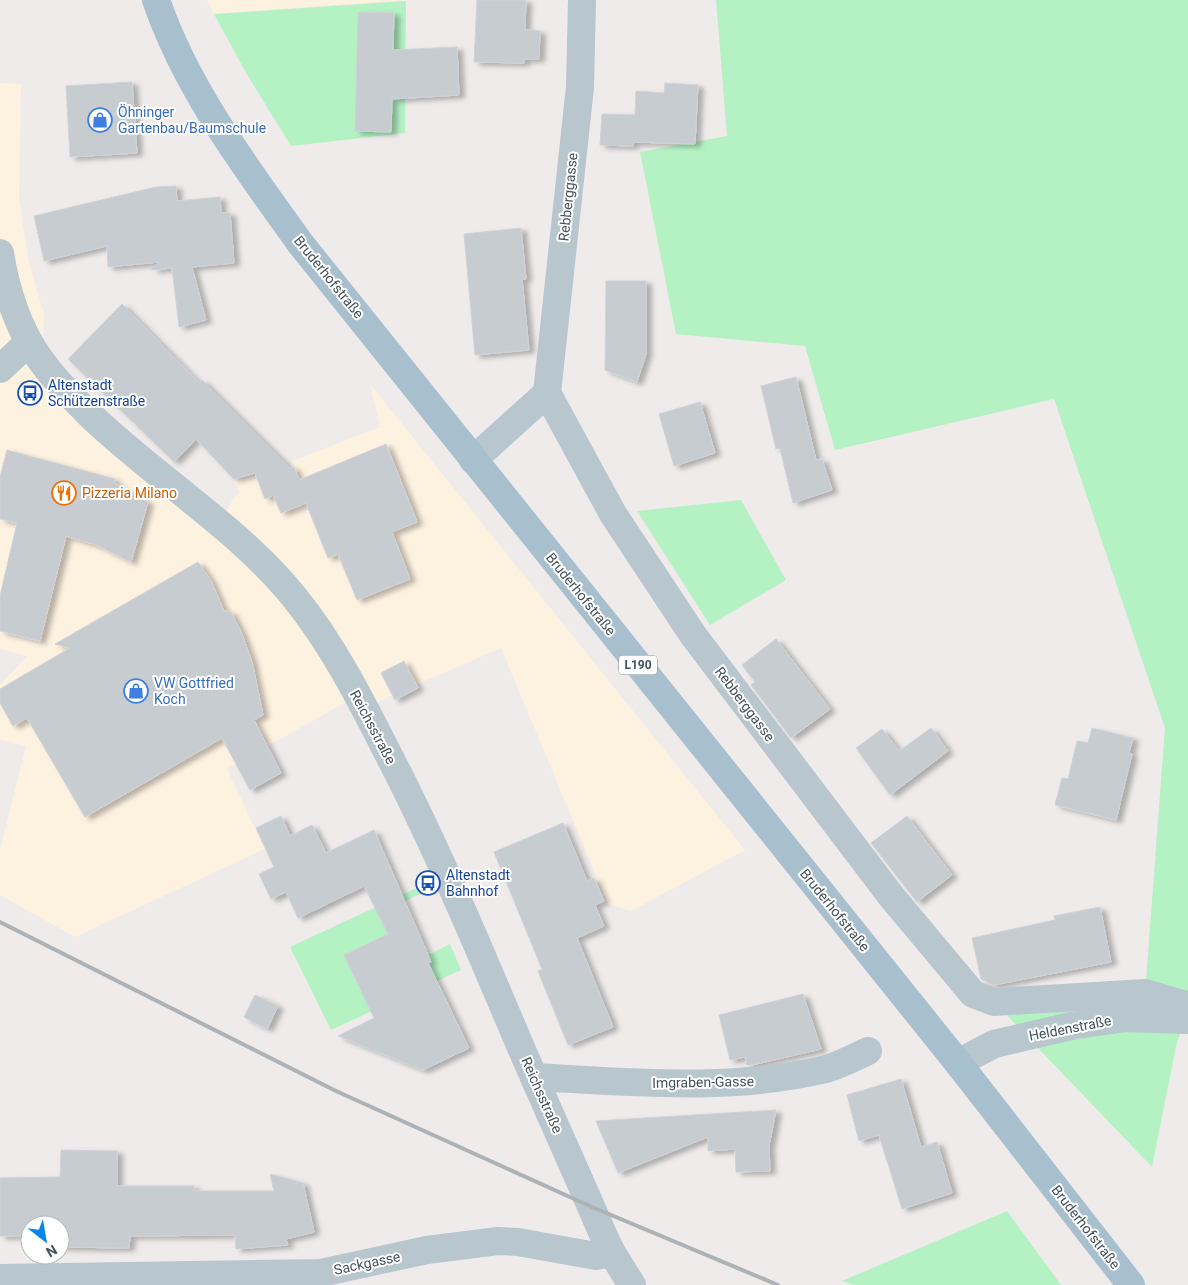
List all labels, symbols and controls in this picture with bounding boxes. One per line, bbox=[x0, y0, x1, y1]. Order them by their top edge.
place label: Öhninger Gartenbau/Baumschule bbox=[118, 104, 266, 136]
shop icon: Öhninger Gartenbau/Baumschule bbox=[87, 107, 113, 133]
street label: Rebberggasse bbox=[555, 152, 581, 242]
street label: Bruderhofstraße bbox=[291, 233, 367, 321]
place label: Altenstadt Schützenstraße bbox=[48, 377, 145, 409]
bus stop icon: Altenstadt Schützenstraße bbox=[17, 380, 43, 406]
restaurant icon: Pizzeria Milano bbox=[51, 480, 77, 506]
place label: Pizzeria Milano bbox=[82, 485, 177, 501]
street label: Bruderhofstraße bbox=[543, 550, 619, 638]
road number: L190 bbox=[619, 656, 657, 674]
street label: Rebberggasse bbox=[712, 664, 778, 744]
place label: VW Gottfried Koch bbox=[154, 675, 234, 707]
shop icon: VW Gottfried Koch bbox=[123, 678, 149, 704]
street label: Reichsstraße bbox=[347, 687, 399, 767]
street label: Bruderhofstraße bbox=[797, 866, 873, 954]
place label: Altenstadt Bahnhof bbox=[446, 867, 511, 899]
bus stop icon: Altenstadt Bahnhof bbox=[415, 870, 441, 896]
street label: Heldenstraße bbox=[1027, 1012, 1113, 1044]
street label: Reichsstraße bbox=[518, 1055, 566, 1135]
street label: Imgraben-Gasse bbox=[652, 1073, 754, 1091]
street label: Bruderhofstraße bbox=[1048, 1182, 1124, 1272]
north arrow bbox=[20, 1215, 70, 1265]
text: N bbox=[43, 1242, 60, 1261]
street label: Sackgasse bbox=[332, 1248, 402, 1278]

